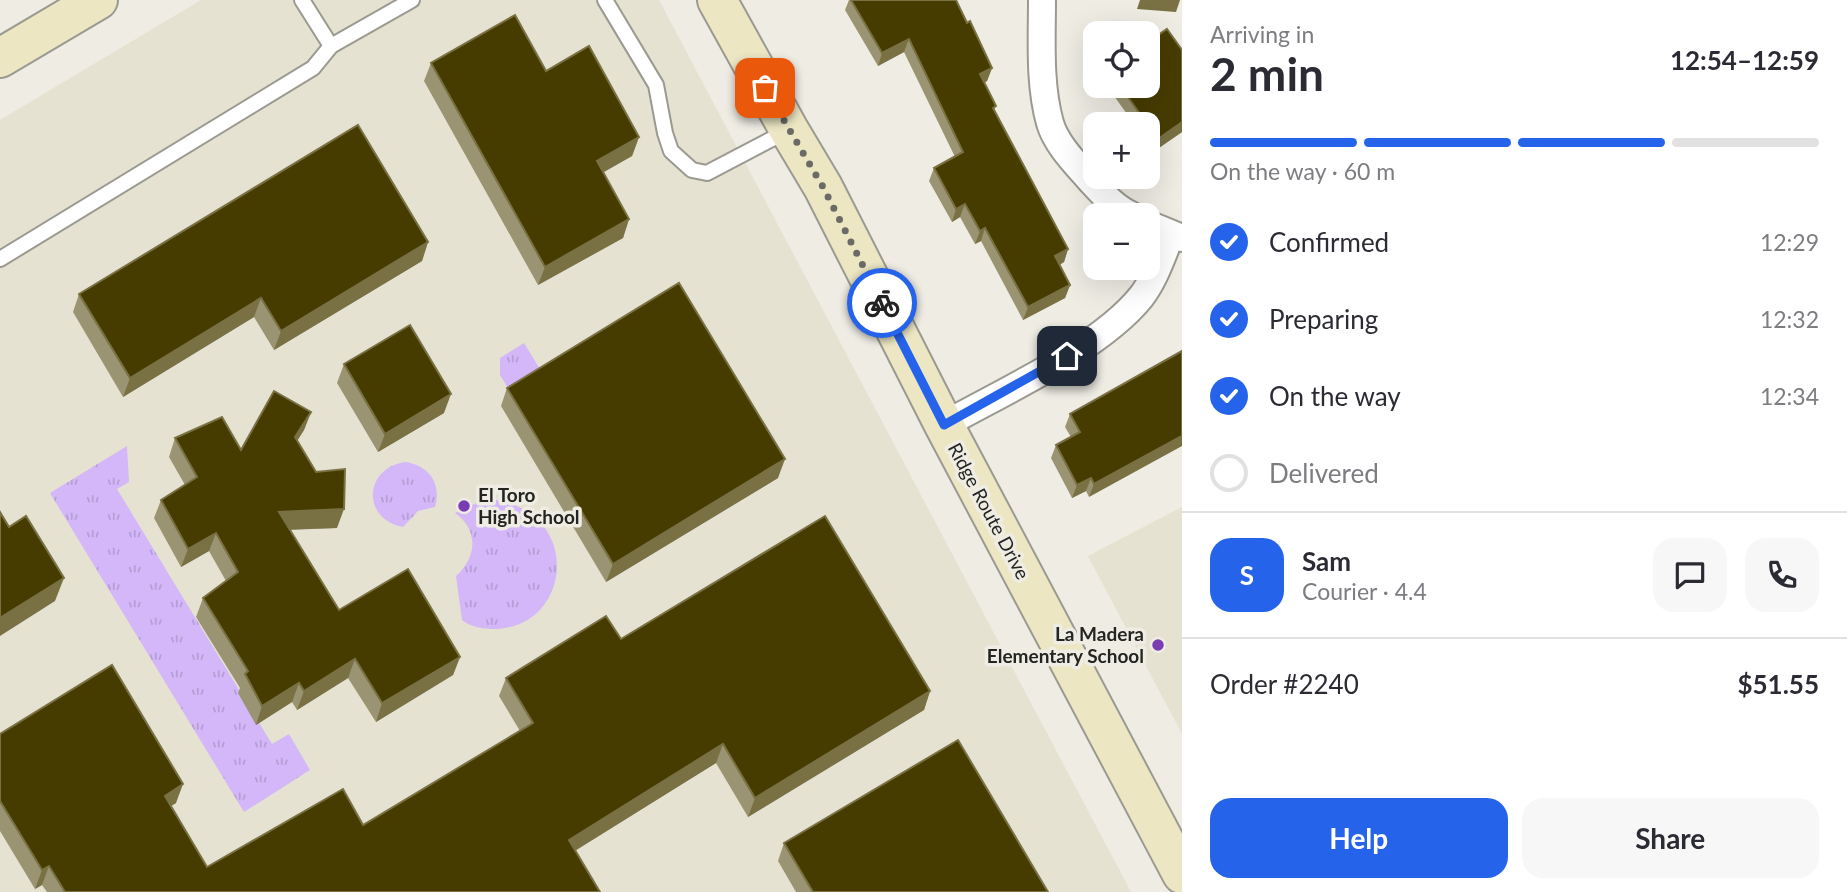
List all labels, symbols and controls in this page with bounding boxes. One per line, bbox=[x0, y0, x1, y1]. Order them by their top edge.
text: Arriving in bbox=[1210, 20, 1314, 48]
map controls bbox=[1083, 21, 1160, 280]
button: locate bbox=[1083, 21, 1160, 98]
text: 12:54–12:59 bbox=[1670, 44, 1819, 76]
text: 2 min bbox=[1210, 46, 1324, 101]
pin bbox=[735, 58, 795, 118]
icon: bag bbox=[746, 69, 784, 107]
button: + bbox=[1083, 112, 1160, 189]
text: On the way · 60 m bbox=[1210, 157, 1395, 185]
button: − bbox=[1083, 203, 1160, 280]
icon: check bbox=[1210, 223, 1248, 261]
text: Confirmed bbox=[1269, 226, 1389, 258]
text: 12:29 bbox=[1760, 228, 1819, 256]
courier bbox=[847, 268, 917, 338]
icon: bike bbox=[863, 284, 901, 322]
icon: check bbox=[1210, 300, 1248, 338]
text: Preparing bbox=[1269, 303, 1378, 335]
text: 12:32 bbox=[1760, 305, 1819, 333]
pin bbox=[1037, 326, 1097, 386]
icon: home bbox=[1048, 337, 1086, 375]
icon: check bbox=[1210, 377, 1248, 415]
text: On the way bbox=[1269, 380, 1401, 412]
text: 12:34 bbox=[1760, 382, 1819, 410]
street label: Ridge Route Drive bbox=[944, 439, 1035, 583]
text: Delivered bbox=[1269, 457, 1379, 489]
place label: El Toro High School bbox=[478, 483, 580, 528]
marker: El Toro High School bbox=[456, 498, 472, 514]
button: chat bbox=[1653, 538, 1727, 612]
button: phone bbox=[1745, 538, 1819, 612]
text: Sam bbox=[1302, 545, 1351, 577]
text: S bbox=[1240, 559, 1254, 591]
text: Courier · 4.4 bbox=[1302, 577, 1427, 605]
place label: La Madera Elementary School bbox=[987, 622, 1144, 667]
marker: La Madera Elementary School bbox=[1150, 637, 1166, 653]
text: Order #2240 bbox=[1210, 668, 1359, 700]
text: $51.55 bbox=[1737, 668, 1819, 700]
button: Help bbox=[1210, 798, 1508, 878]
button: Share bbox=[1522, 798, 1819, 878]

